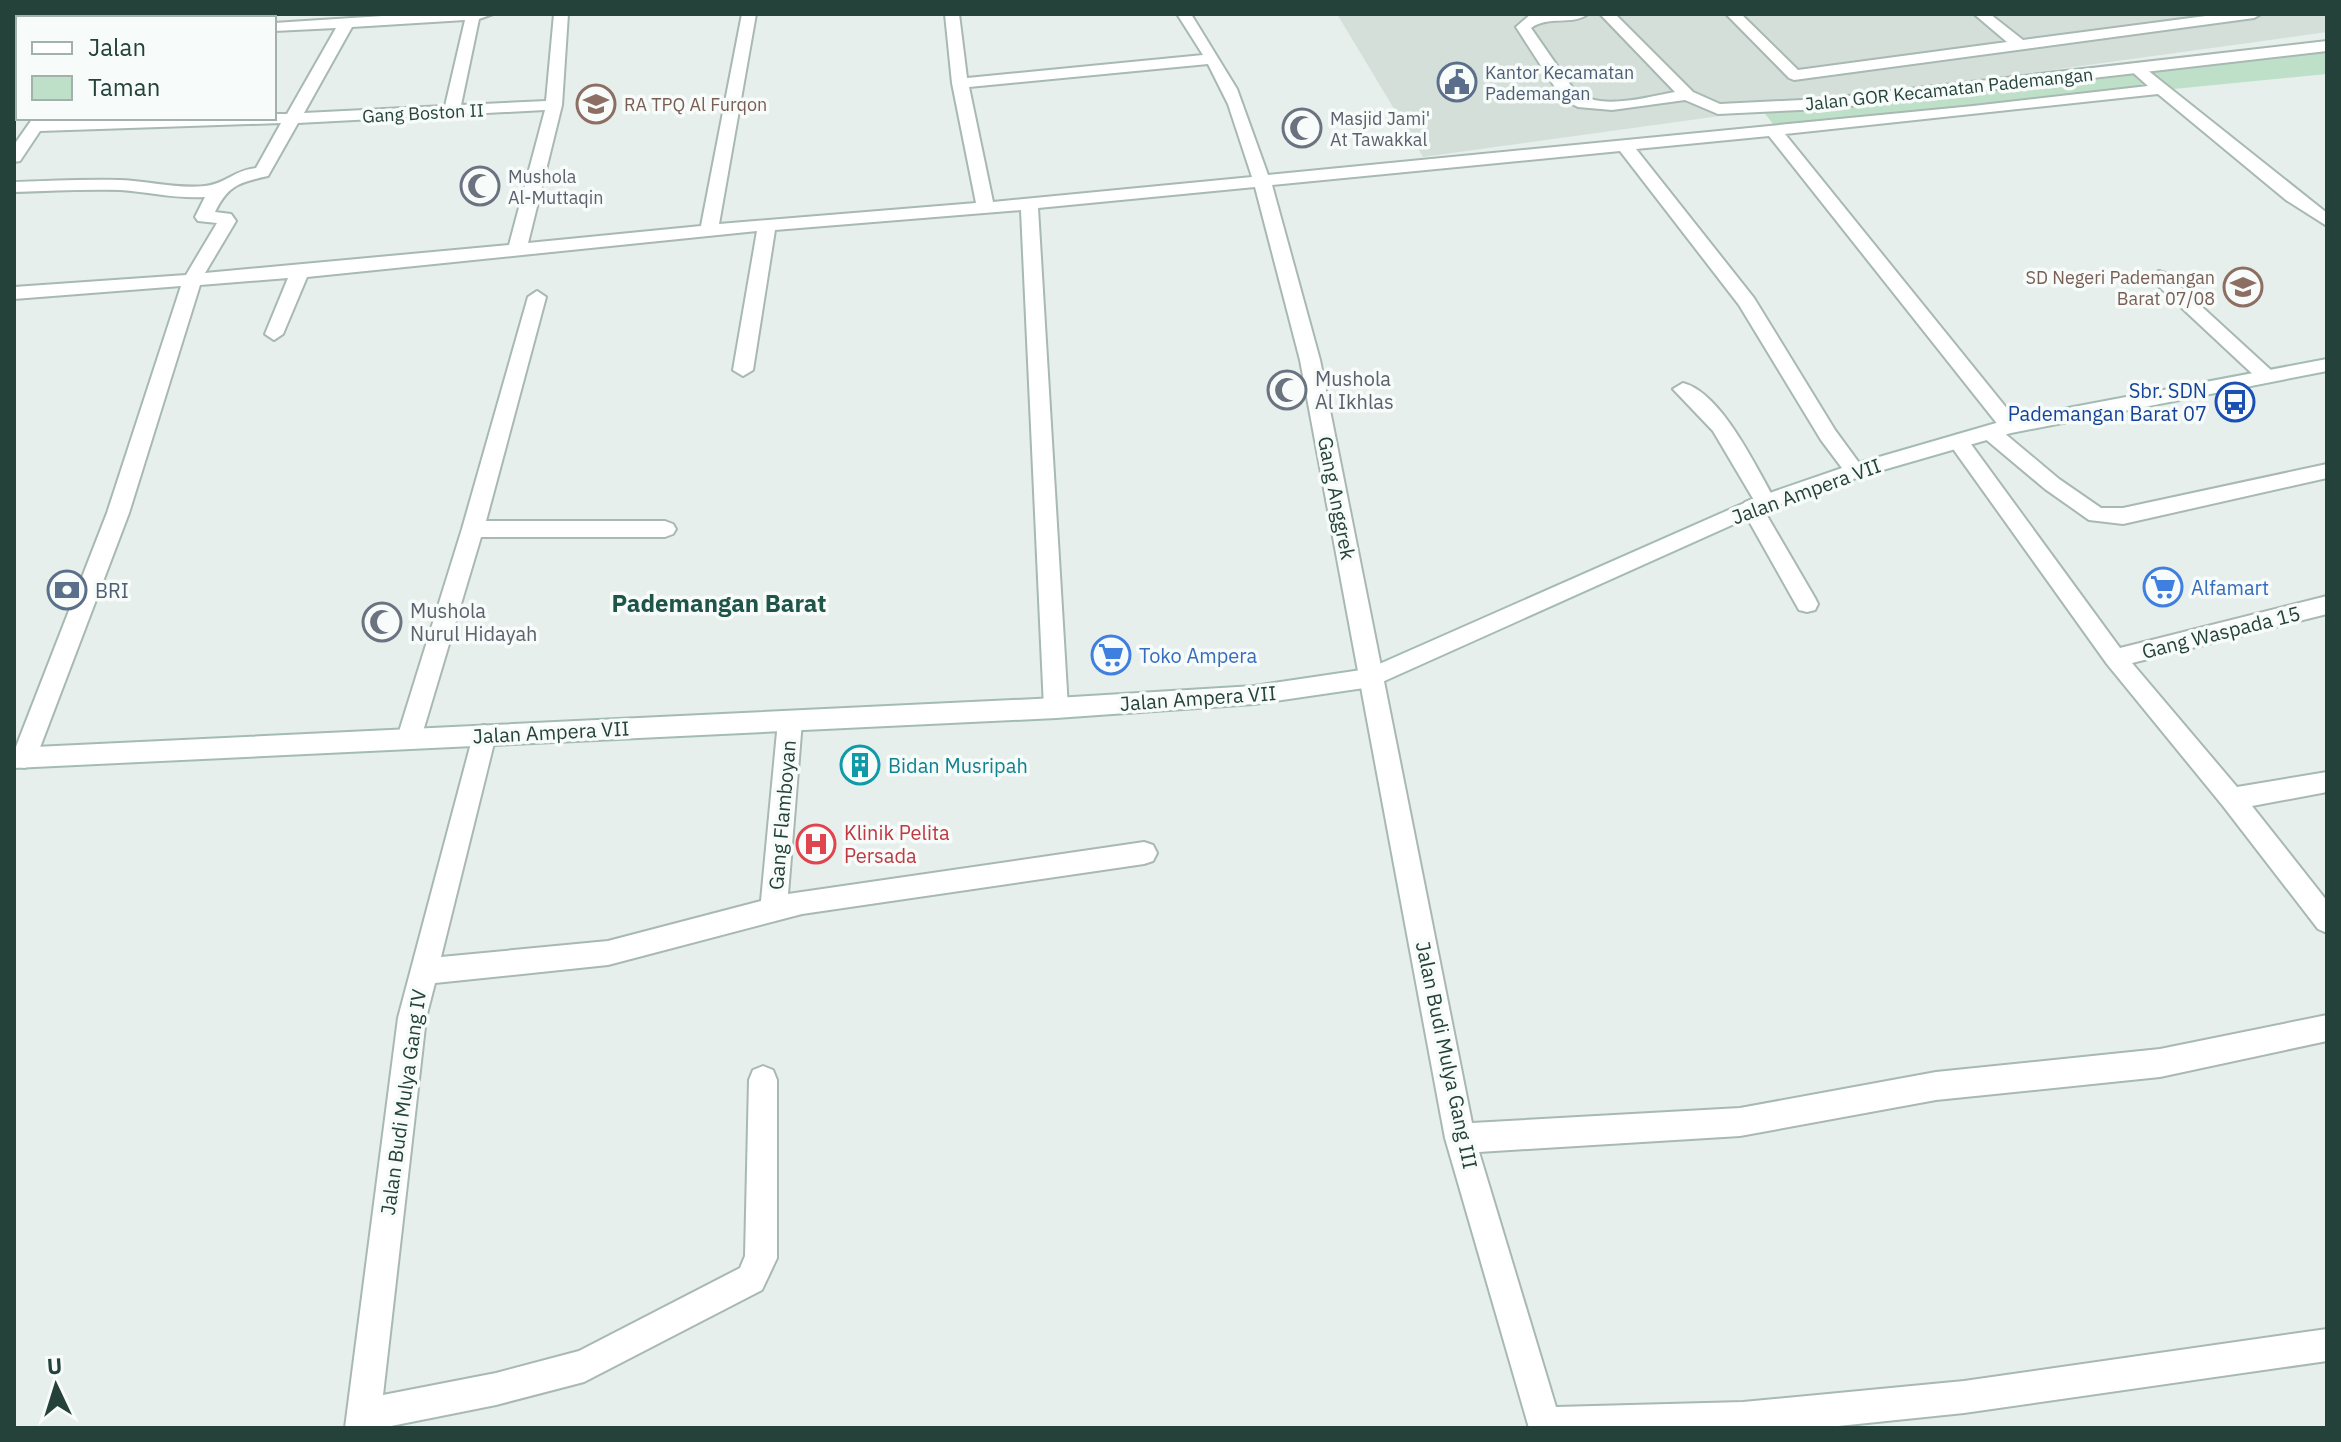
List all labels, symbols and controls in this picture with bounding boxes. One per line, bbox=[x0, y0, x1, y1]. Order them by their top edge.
legend bbox=[16, 16, 276, 120]
text: Jalan bbox=[88, 31, 146, 63]
public building icon: Kantor Kecamatan Pademangan bbox=[1436, 61, 1478, 103]
place label: Kantor Kecamatan Pademangan bbox=[1485, 61, 1634, 105]
street label: Jalan GOR Kecamatan Pademangan bbox=[1804, 62, 2094, 116]
text: Taman bbox=[88, 71, 160, 103]
school or university icon: RA TPQ Al Furqon bbox=[575, 83, 617, 125]
place label: RA TPQ Al Furqon bbox=[624, 93, 767, 116]
street label: Gang Boston II bbox=[362, 98, 484, 128]
mosque icon: Masjid Jami' At Tawakkal bbox=[1281, 107, 1323, 149]
place label: Masjid Jami' At Tawakkal bbox=[1330, 107, 1430, 151]
mosque icon: Mushola Al-Muttaqin bbox=[459, 165, 501, 207]
place label: Mushola Al-Muttaqin bbox=[508, 165, 604, 209]
place label: SD Negeri Pademangan Barat 07/08 bbox=[2025, 266, 2215, 310]
school or university icon: SD Negeri Pademangan Barat 07/08 bbox=[2222, 266, 2264, 308]
place label: Mushola Al Ikhlas bbox=[1315, 365, 1394, 415]
mosque icon: Mushola Al Ikhlas bbox=[1266, 369, 1308, 411]
place label: Sbr. SDN Pademangan Barat 07 bbox=[2008, 377, 2207, 427]
bus stop icon: Sbr. SDN Pademangan Barat 07 bbox=[2214, 381, 2256, 423]
street label: Gang Anggrek bbox=[1312, 434, 1362, 563]
street label: Jalan Ampera VII bbox=[1728, 452, 1884, 530]
supermarket icon: Alfamart bbox=[2142, 566, 2184, 608]
bank icon: BRI bbox=[46, 569, 88, 611]
place label: Alfamart bbox=[2191, 574, 2269, 601]
place label: BRI bbox=[95, 577, 129, 604]
district label: Pademangan Barat bbox=[611, 587, 827, 619]
place label: Mushola Nurul Hidayah bbox=[410, 597, 537, 647]
street label: Gang Waspada 15 bbox=[2139, 599, 2303, 665]
mosque icon: Mushola Nurul Hidayah bbox=[361, 601, 403, 643]
supermarket icon: Toko Ampera bbox=[1090, 634, 1132, 676]
place label: Toko Ampera bbox=[1139, 642, 1258, 669]
street label: Jalan Ampera VII bbox=[1119, 679, 1277, 717]
street label: Jalan Ampera VII bbox=[472, 714, 630, 750]
street label: Gang Flamboyan bbox=[762, 739, 802, 891]
building icon: Bidan Musripah bbox=[839, 744, 881, 786]
place label: Bidan Musripah bbox=[888, 752, 1028, 779]
place label: Klinik Pelita Persada bbox=[844, 819, 950, 869]
hospital icon: Klinik Pelita Persada bbox=[795, 823, 837, 865]
street label: Jalan Budi Mulya Gang III bbox=[1410, 939, 1484, 1171]
street label: Jalan Budi Mulya Gang IV bbox=[374, 987, 432, 1217]
north arrow bbox=[16, 1346, 96, 1426]
text: U bbox=[46, 1351, 63, 1381]

